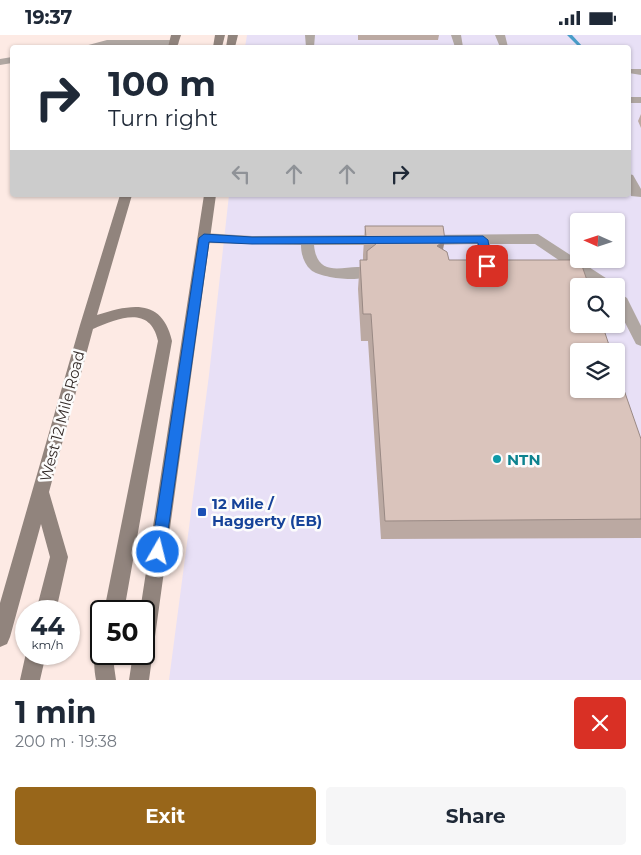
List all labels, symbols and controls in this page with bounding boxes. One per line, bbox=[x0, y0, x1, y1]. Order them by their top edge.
text: 19:37 bbox=[25, 6, 72, 29]
text: 100 m bbox=[108, 62, 216, 105]
icon: right bbox=[25, 65, 90, 130]
text: Turn right bbox=[108, 105, 218, 132]
icon: left bbox=[227, 160, 255, 188]
icon: ahead bbox=[280, 160, 308, 188]
icon: ahead bbox=[333, 160, 361, 188]
icon: right bbox=[386, 160, 414, 188]
north arrow bbox=[570, 213, 625, 267]
map controls bbox=[570, 213, 625, 398]
pin bbox=[466, 245, 508, 287]
icon: arrive bbox=[473, 252, 501, 280]
button: search bbox=[570, 278, 625, 333]
button: layers bbox=[570, 343, 625, 398]
street label: West 12 Mile Road bbox=[35, 348, 89, 484]
place label: NTN bbox=[507, 450, 541, 469]
marker: NTN bbox=[491, 453, 503, 465]
place label: 12 Mile / Haggerty (EB) bbox=[212, 494, 322, 530]
marker: 12 Mile / Haggerty (EB) bbox=[196, 506, 208, 518]
position arrow bbox=[131, 525, 183, 577]
speed limit sign: 50 bbox=[90, 600, 155, 665]
text: 44 bbox=[30, 611, 65, 641]
text: km/h bbox=[31, 637, 64, 652]
text: 1 min bbox=[15, 694, 96, 731]
button: close bbox=[574, 697, 626, 749]
text: 200 m · 19:38 bbox=[15, 732, 117, 751]
button: Exit bbox=[15, 787, 316, 845]
button: Share bbox=[326, 787, 626, 845]

